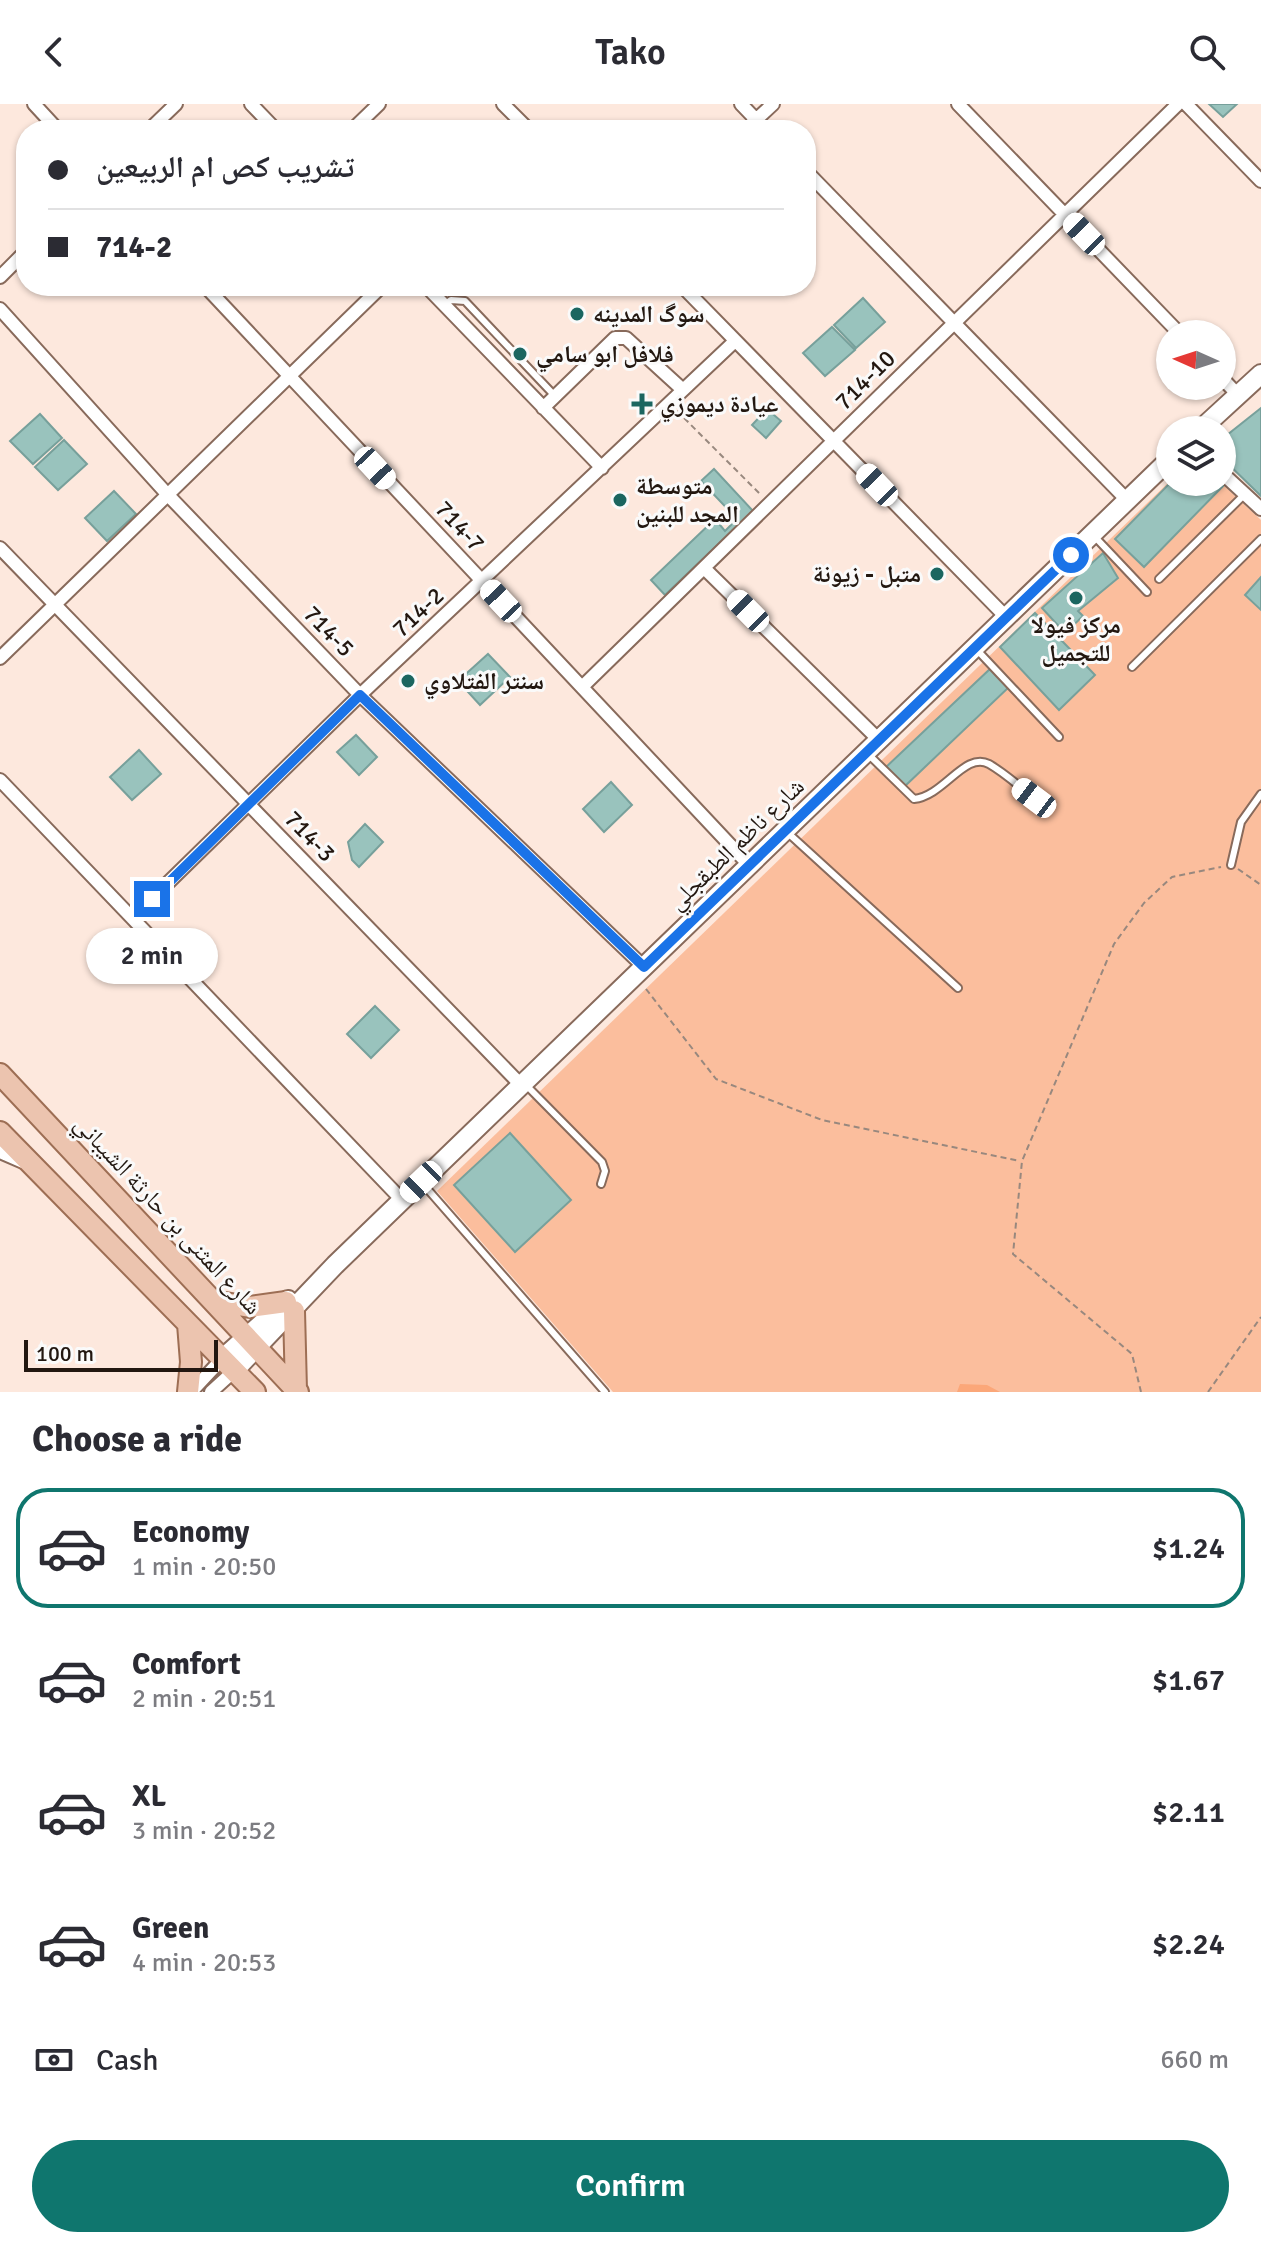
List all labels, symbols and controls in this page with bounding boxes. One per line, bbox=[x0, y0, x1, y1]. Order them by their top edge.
icon: back bbox=[32, 30, 76, 74]
text: Tako bbox=[595, 30, 666, 75]
icon: search bbox=[1185, 30, 1229, 74]
text: تشريب كص ام الربيعين bbox=[96, 149, 354, 186]
car bbox=[1059, 208, 1109, 260]
text: 714-2 bbox=[96, 229, 172, 266]
place label: سوگ المدينه bbox=[593, 299, 705, 329]
marker: سوگ المدينه bbox=[568, 305, 586, 323]
north arrow bbox=[1156, 320, 1236, 400]
map controls bbox=[1156, 320, 1236, 496]
place label: فلافل ابو سامي bbox=[536, 339, 674, 373]
street label: 714-10 bbox=[829, 344, 901, 416]
marker: فلافل ابو سامي bbox=[511, 345, 529, 363]
place label: عيادة ديموزي bbox=[660, 389, 779, 423]
marker: عيادة ديموزي bbox=[631, 393, 653, 415]
button: layers bbox=[1156, 416, 1236, 496]
car bbox=[350, 442, 400, 494]
car bbox=[852, 459, 902, 511]
place label: متوسطة المجد للبنين bbox=[636, 471, 739, 529]
marker: متوسطة المجد للبنين bbox=[611, 491, 629, 509]
street label: 714-7 bbox=[429, 494, 491, 558]
route start bbox=[1053, 537, 1089, 573]
place label: متبل - زيونة bbox=[813, 559, 921, 589]
marker: متبل - زيونة bbox=[928, 565, 946, 583]
car bbox=[476, 575, 526, 627]
street label: 714-2 bbox=[386, 580, 450, 644]
car bbox=[723, 586, 773, 636]
marker: مركز فيولا للتجميل bbox=[1067, 589, 1085, 607]
street label: 714-5 bbox=[297, 599, 361, 663]
place label: مركز فيولا للتجميل bbox=[1031, 610, 1121, 668]
place label: سنتر الفتلاوي bbox=[424, 666, 544, 700]
marker: سنتر الفتلاوي bbox=[399, 672, 417, 690]
street label: شارع ناظم الطبقجلي bbox=[662, 771, 813, 920]
car bbox=[1008, 774, 1060, 822]
street label: 714-3 bbox=[278, 804, 342, 868]
route end bbox=[134, 881, 170, 917]
callout: 2 min bbox=[86, 927, 218, 983]
text: 2 min bbox=[121, 940, 183, 972]
street label: شارع المثنى بن حارثة الشيباني bbox=[65, 1109, 268, 1324]
car bbox=[395, 1157, 447, 1207]
scale bar bbox=[24, 1336, 218, 1372]
text: 100 m bbox=[36, 1340, 94, 1367]
text: Choose a ride bbox=[32, 1417, 242, 1462]
icon: car bbox=[36, 1512, 108, 1584]
text: Economy bbox=[132, 1514, 249, 1551]
text: $1.24 bbox=[1152, 1530, 1225, 1567]
text: 1 min · 20:50 bbox=[132, 1551, 276, 1583]
icon: car bbox=[36, 1644, 108, 1716]
text: Comfort bbox=[132, 1646, 241, 1683]
text: $1.67 bbox=[1152, 1662, 1225, 1699]
text: 2 min · 20:51 bbox=[132, 1683, 276, 1715]
icon: car bbox=[36, 1776, 108, 1848]
text: XL bbox=[132, 1778, 166, 1815]
text: $2.11 bbox=[1152, 1794, 1225, 1831]
text: 3 min · 20:52 bbox=[132, 1815, 276, 1847]
icon: car bbox=[36, 1908, 108, 1980]
text: Green bbox=[132, 1910, 209, 1947]
text: $2.24 bbox=[1152, 1926, 1225, 1963]
text: 4 min · 20:53 bbox=[132, 1947, 276, 1979]
icon: cash bbox=[32, 2038, 76, 2082]
text: Cash bbox=[96, 2042, 159, 2079]
text: 660 m bbox=[1160, 2044, 1229, 2076]
button: Confirm bbox=[32, 2140, 1229, 2232]

